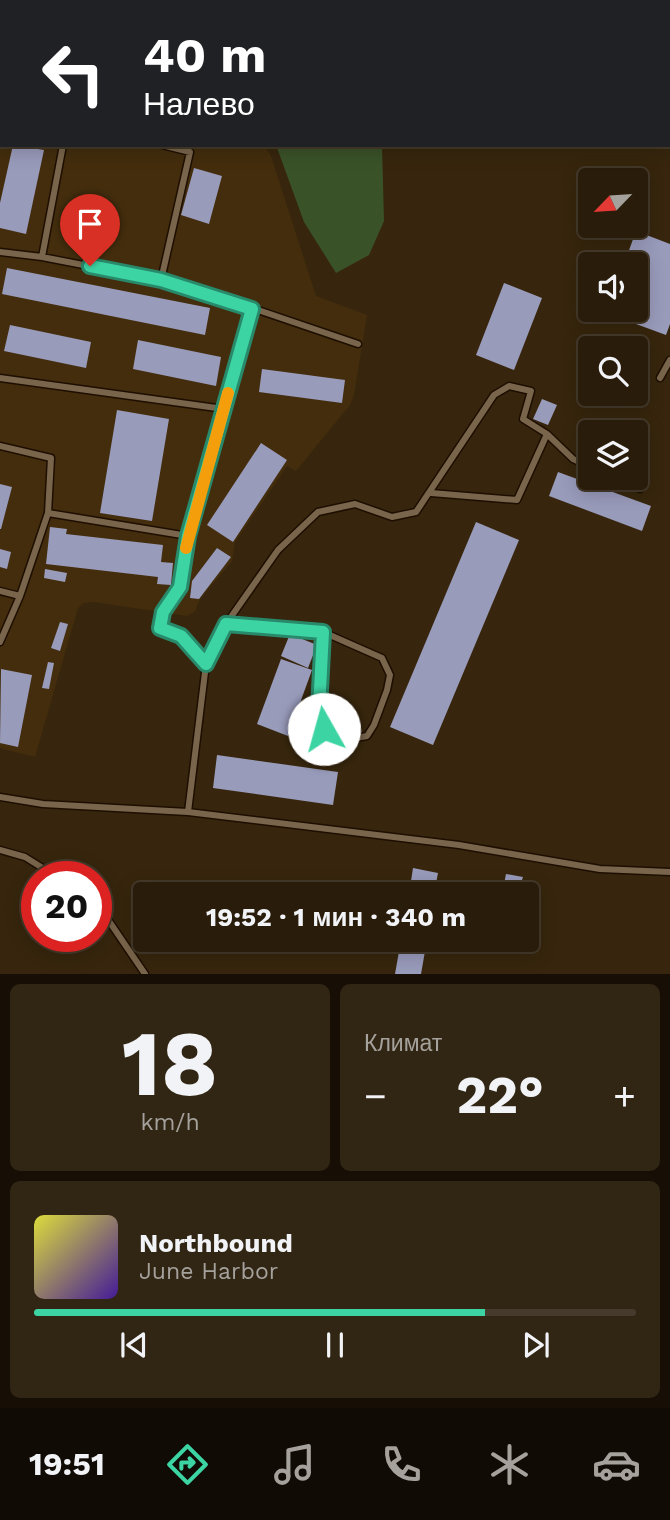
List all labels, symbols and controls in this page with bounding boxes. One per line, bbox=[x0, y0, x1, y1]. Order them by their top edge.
text: 40 m bbox=[143, 26, 266, 84]
icon: left bbox=[28, 28, 119, 119]
text: Налево bbox=[143, 85, 255, 123]
north arrow bbox=[578, 168, 648, 238]
map controls bbox=[578, 168, 648, 490]
pin bbox=[60, 194, 120, 266]
icon: arrive bbox=[71, 205, 109, 243]
button: sound bbox=[578, 252, 648, 322]
button: search bbox=[578, 336, 648, 406]
button: layers bbox=[578, 420, 648, 490]
position arrow bbox=[287, 692, 361, 766]
speed limit sign: 20 bbox=[21, 861, 112, 952]
text: 19:52 · 1 мин · 340 m bbox=[206, 902, 466, 932]
text: 18 bbox=[122, 1010, 218, 1117]
text: Климат bbox=[364, 1030, 442, 1057]
text: 22° bbox=[456, 1065, 544, 1126]
text: − bbox=[364, 1074, 387, 1118]
text: + bbox=[613, 1074, 636, 1118]
text: km/h bbox=[140, 1109, 200, 1136]
text: Northbound bbox=[139, 1228, 293, 1258]
text: June Harbor bbox=[139, 1258, 278, 1285]
icon: previous bbox=[115, 1326, 153, 1364]
icon: pause bbox=[316, 1326, 354, 1364]
icon: next bbox=[517, 1326, 555, 1364]
icon: directions bbox=[163, 1440, 212, 1489]
icon: music bbox=[270, 1440, 319, 1489]
icon: phone bbox=[377, 1440, 426, 1489]
icon: climate bbox=[485, 1440, 534, 1489]
icon: car bbox=[592, 1440, 641, 1489]
text: 19:51 bbox=[29, 1445, 105, 1483]

